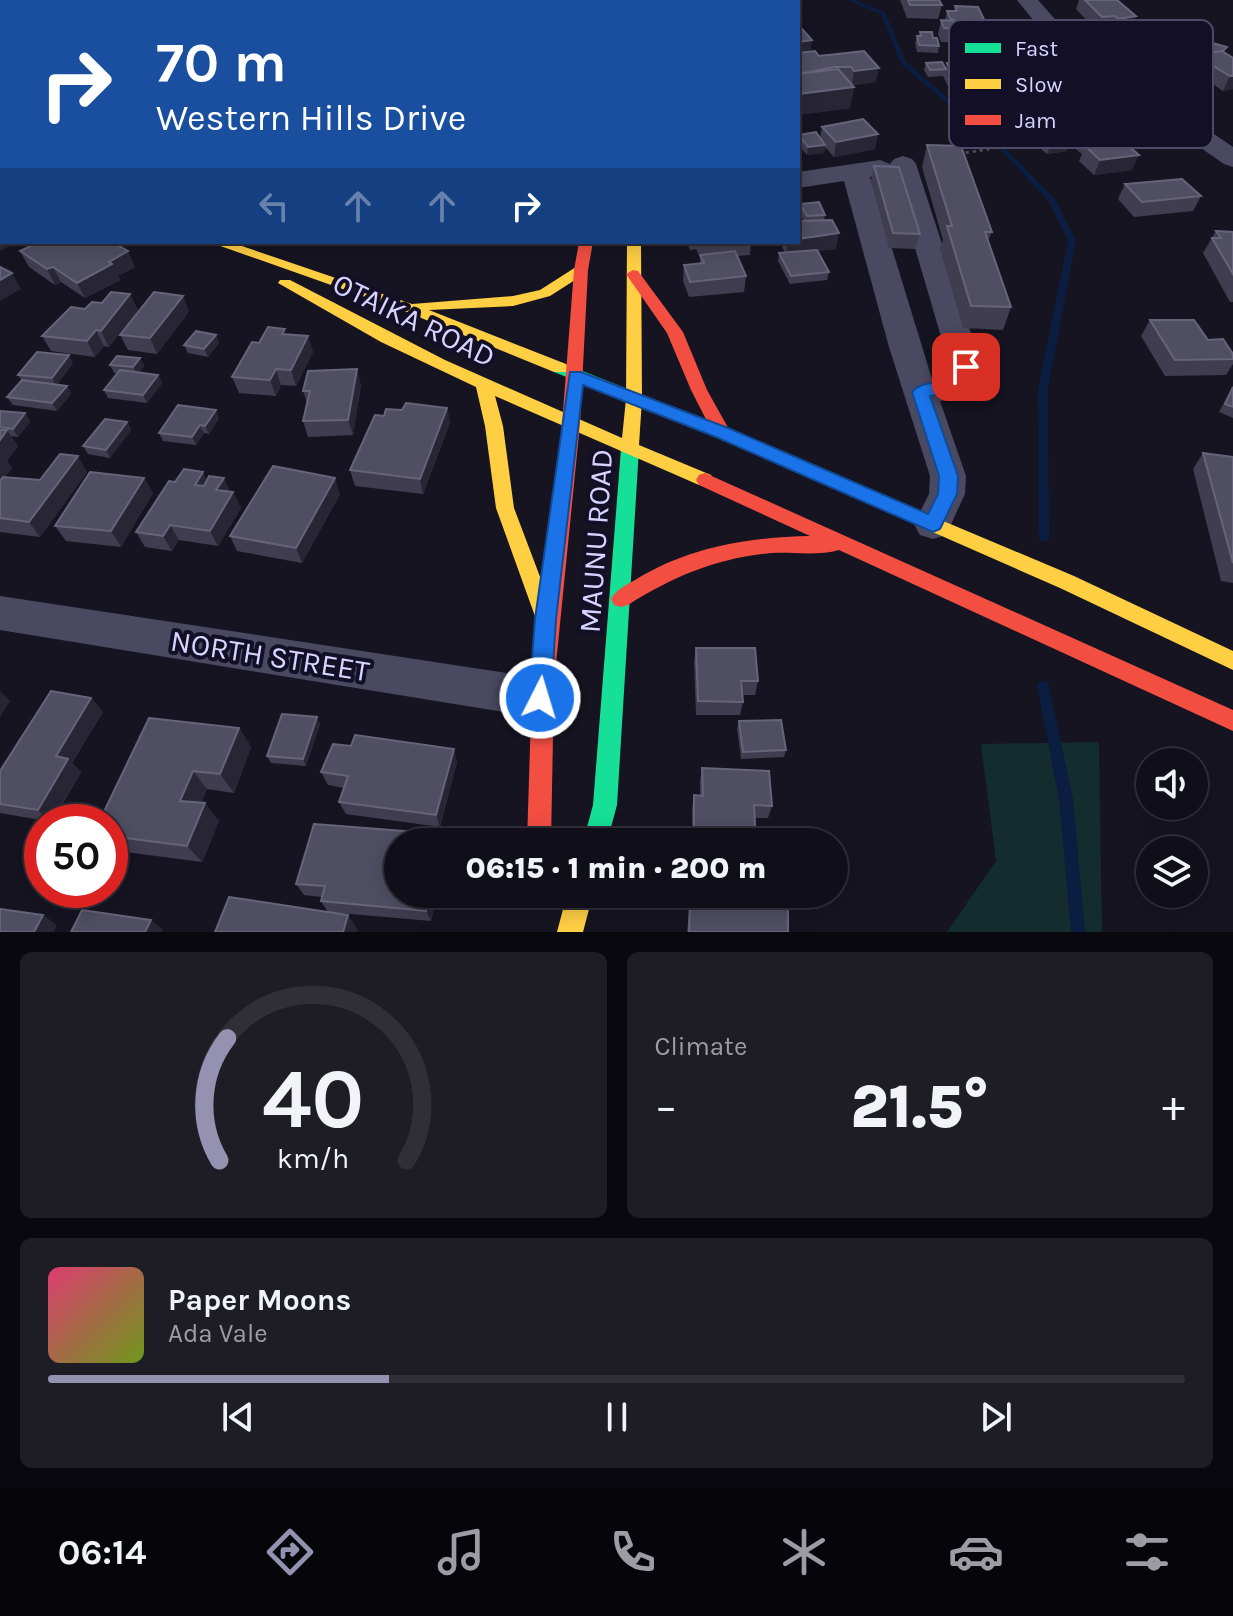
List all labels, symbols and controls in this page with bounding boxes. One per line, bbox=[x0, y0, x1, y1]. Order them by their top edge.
legend bbox=[949, 20, 1213, 148]
text: 70 m bbox=[156, 30, 287, 95]
icon: right bbox=[24, 32, 128, 136]
text: Fast bbox=[1015, 36, 1058, 62]
text: Slow bbox=[1015, 72, 1062, 98]
text: Western Hills Drive bbox=[156, 97, 466, 139]
text: Jam bbox=[1015, 108, 1057, 134]
icon: left bbox=[252, 184, 296, 228]
icon: ahead bbox=[336, 184, 380, 228]
icon: ahead bbox=[420, 184, 464, 228]
icon: right bbox=[504, 184, 548, 228]
street label: OTAIKA ROAD bbox=[327, 265, 501, 375]
pin bbox=[932, 333, 1000, 401]
icon: arrive bbox=[944, 345, 988, 389]
street label: MAUNU ROAD bbox=[572, 448, 620, 634]
street label: NORTH STREET bbox=[168, 623, 372, 689]
position arrow bbox=[498, 656, 582, 740]
map controls bbox=[1136, 748, 1208, 908]
button: sound bbox=[1136, 748, 1208, 820]
speed limit sign: 50 bbox=[24, 804, 128, 908]
button: layers bbox=[1136, 836, 1208, 908]
text: 06:15 · 1 min · 200 m bbox=[466, 850, 766, 886]
text: Climate bbox=[655, 1031, 747, 1062]
text: 40 bbox=[262, 1051, 364, 1148]
text: 21.5° bbox=[850, 1072, 989, 1142]
text: − bbox=[655, 1081, 678, 1132]
text: + bbox=[1162, 1081, 1185, 1132]
text: km/h bbox=[277, 1142, 349, 1175]
text: Paper Moons bbox=[168, 1282, 351, 1318]
text: Ada Vale bbox=[168, 1318, 268, 1349]
icon: previous bbox=[216, 1395, 260, 1439]
icon: pause bbox=[595, 1395, 639, 1439]
icon: next bbox=[974, 1395, 1018, 1439]
icon: directions bbox=[262, 1524, 318, 1580]
icon: music bbox=[433, 1524, 489, 1580]
icon: phone bbox=[605, 1524, 661, 1580]
icon: climate bbox=[776, 1524, 832, 1580]
icon: car bbox=[948, 1524, 1004, 1580]
icon: filters bbox=[1119, 1524, 1175, 1580]
text: 06:14 bbox=[58, 1531, 146, 1573]

